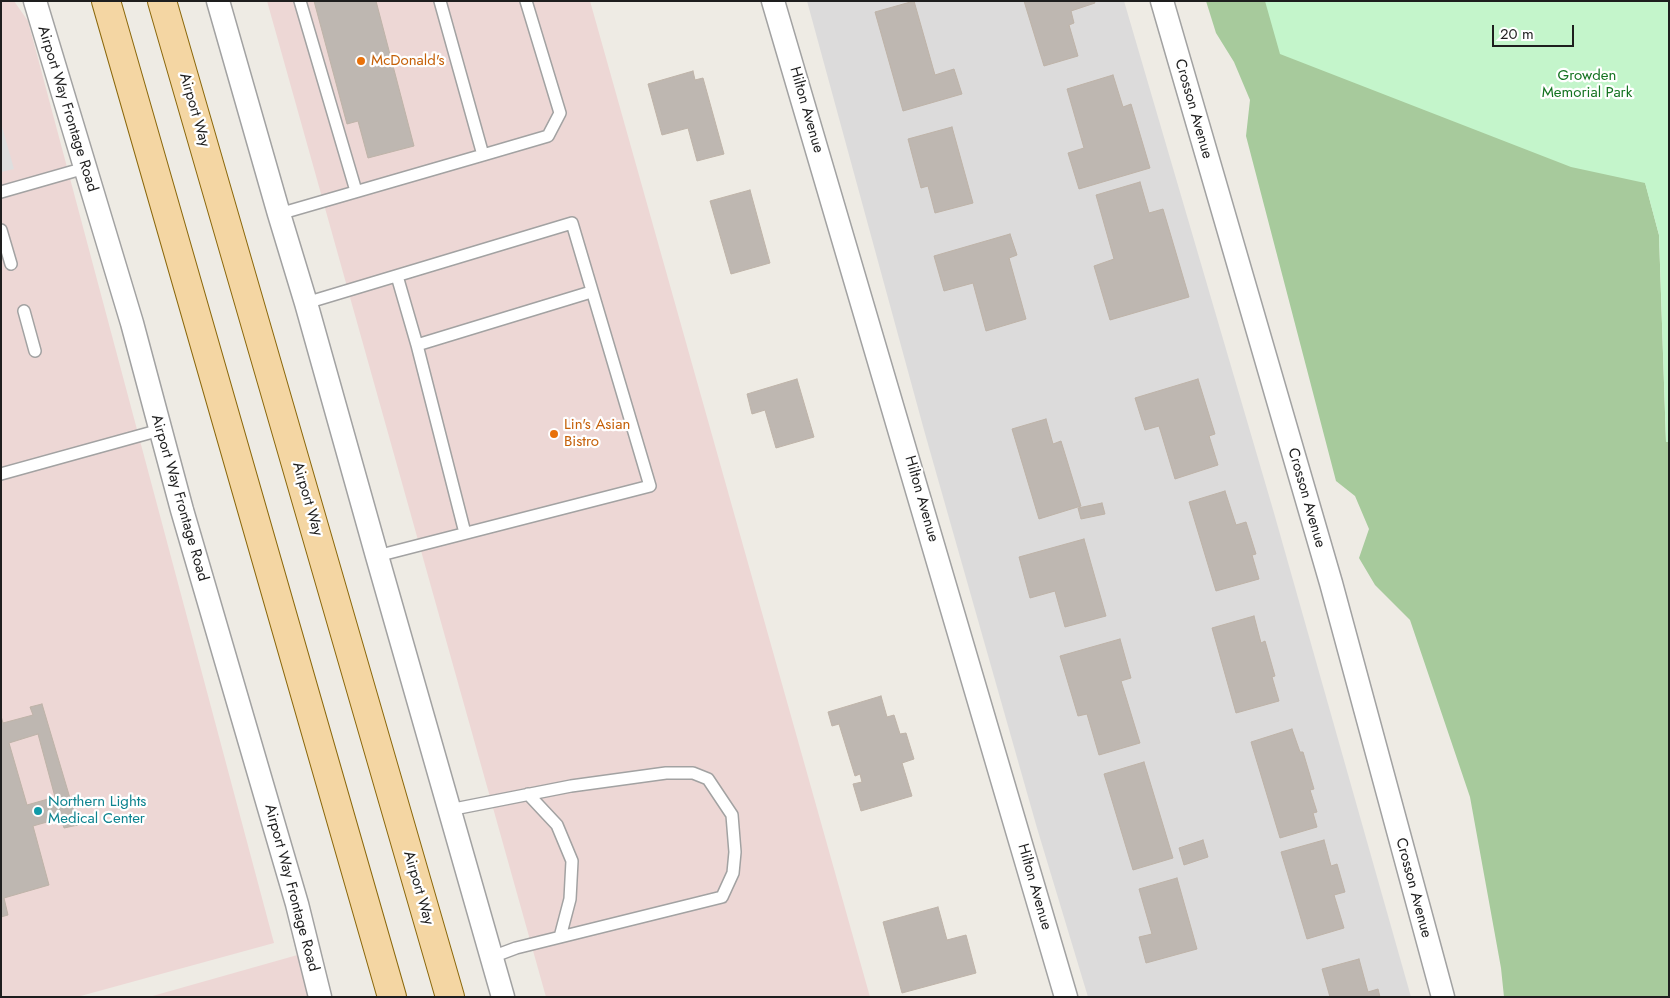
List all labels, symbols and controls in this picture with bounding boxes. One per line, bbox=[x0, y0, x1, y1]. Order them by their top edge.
scale bar bbox=[1495, 15, 1578, 47]
text: 20 m bbox=[1500, 23, 1534, 45]
street label: Airport Way Frontage Road bbox=[33, 24, 101, 194]
place label: McDonald's bbox=[371, 52, 445, 70]
marker: McDonald's bbox=[355, 55, 367, 67]
street label: Crosson Avenue bbox=[1170, 57, 1216, 161]
street label: Hilton Avenue bbox=[785, 65, 827, 155]
park label: Growden Memorial Park bbox=[1542, 67, 1632, 102]
street label: Airport Way bbox=[175, 71, 213, 149]
street label: Airport Way Frontage Road bbox=[147, 413, 211, 583]
place label: Lin's Asian Bistro bbox=[564, 416, 630, 451]
marker: Lin's Asian Bistro bbox=[548, 428, 560, 440]
street label: Crosson Avenue bbox=[1283, 446, 1329, 550]
street label: Hilton Avenue bbox=[900, 454, 942, 544]
street label: Airport Way bbox=[288, 460, 326, 538]
place label: Northern Lights Medical Center bbox=[48, 793, 146, 828]
street label: Airport Way Frontage Road bbox=[260, 802, 322, 974]
marker: Northern Lights Medical Center bbox=[32, 805, 44, 817]
street label: Crosson Avenue bbox=[1391, 836, 1435, 940]
street label: Hilton Avenue bbox=[1013, 842, 1055, 932]
street label: Airport Way bbox=[399, 849, 437, 927]

